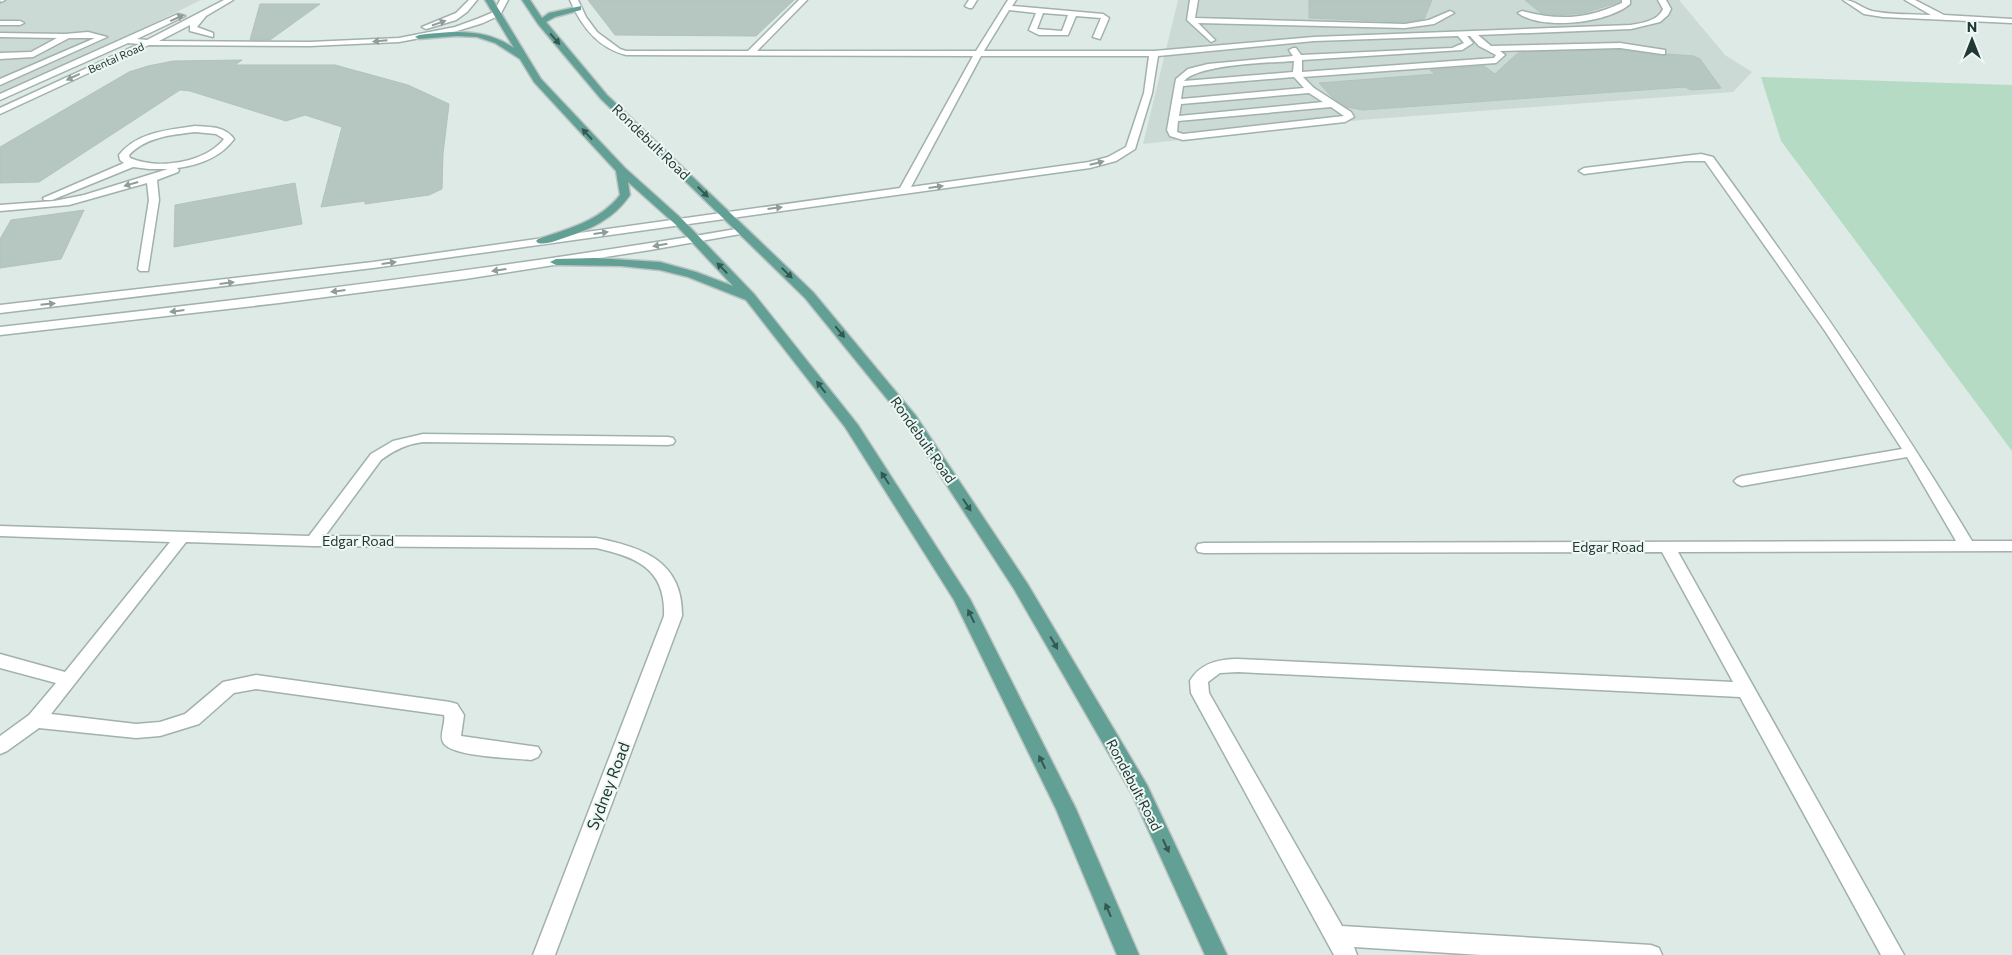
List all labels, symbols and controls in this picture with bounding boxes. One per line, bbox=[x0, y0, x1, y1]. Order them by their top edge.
one-way arrow bbox=[170, 14, 184, 22]
north arrow bbox=[1947, 15, 1997, 65]
one-way arrow bbox=[432, 18, 447, 26]
text: N bbox=[1967, 18, 1977, 35]
one-way arrow bbox=[549, 33, 561, 45]
one-way arrow bbox=[371, 38, 387, 46]
street label: Bental Road bbox=[86, 39, 146, 76]
one-way arrow bbox=[65, 73, 80, 81]
street label: Rondebult Road bbox=[609, 100, 694, 183]
one-way arrow bbox=[581, 129, 593, 141]
one-way arrow bbox=[1089, 159, 1104, 167]
one-way arrow bbox=[124, 180, 139, 188]
one-way arrow bbox=[928, 183, 944, 191]
one-way arrow bbox=[696, 186, 708, 198]
one-way arrow bbox=[767, 204, 783, 212]
one-way arrow bbox=[594, 228, 610, 236]
one-way arrow bbox=[651, 242, 667, 250]
one-way arrow bbox=[381, 259, 397, 267]
one-way arrow bbox=[716, 263, 728, 275]
one-way arrow bbox=[491, 266, 507, 274]
one-way arrow bbox=[780, 267, 792, 279]
one-way arrow bbox=[220, 279, 236, 287]
one-way arrow bbox=[329, 287, 345, 295]
one-way arrow bbox=[41, 300, 57, 308]
one-way arrow bbox=[168, 307, 184, 315]
one-way arrow bbox=[834, 326, 846, 338]
one-way arrow bbox=[815, 381, 826, 394]
street label: Rondebult Road bbox=[887, 393, 959, 486]
one-way arrow bbox=[880, 471, 890, 485]
one-way arrow bbox=[963, 499, 972, 512]
street label: Edgar Road bbox=[322, 532, 394, 549]
street label: Edgar Road bbox=[1572, 538, 1644, 555]
one-way arrow bbox=[967, 609, 975, 623]
one-way arrow bbox=[1049, 636, 1058, 649]
street label: Rondebult Road bbox=[1103, 736, 1166, 834]
street label: Sydney Road bbox=[582, 739, 633, 832]
one-way arrow bbox=[1038, 755, 1046, 769]
one-way arrow bbox=[1162, 839, 1170, 853]
one-way arrow bbox=[1104, 903, 1112, 917]

